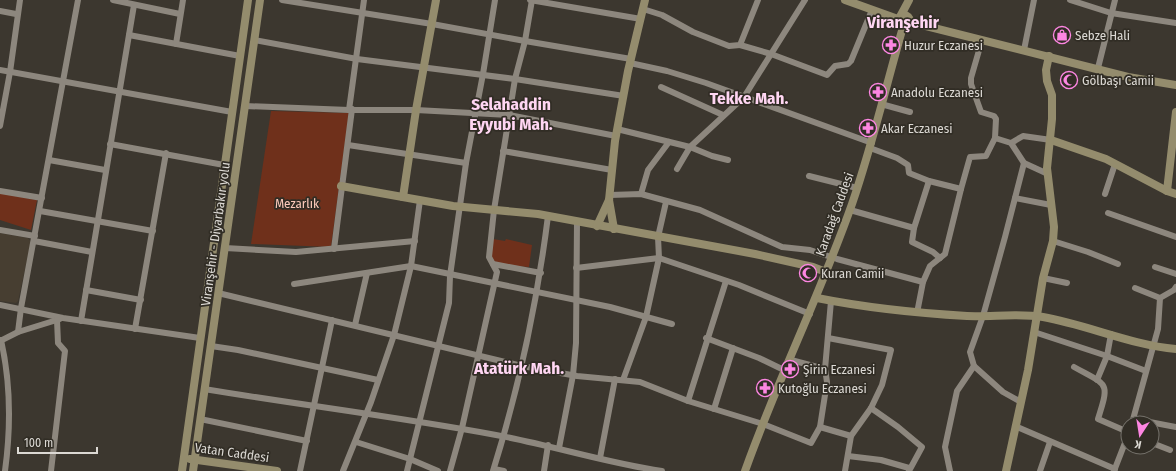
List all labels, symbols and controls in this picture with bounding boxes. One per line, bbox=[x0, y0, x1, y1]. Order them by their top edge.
district label: Viranşehir bbox=[866, 12, 940, 33]
shop icon: Sebze Hali bbox=[1052, 25, 1072, 45]
place label: Sebze Hali bbox=[1075, 28, 1130, 43]
pharmacy icon: Huzur Eczanesi bbox=[881, 35, 901, 55]
place label: Huzur Eczanesi bbox=[904, 38, 983, 53]
mosque icon: Gölbaşı Camii bbox=[1059, 70, 1079, 90]
place label: Gölbaşı Camii bbox=[1082, 73, 1154, 88]
pharmacy icon: Anadolu Eczanesi bbox=[868, 82, 888, 102]
place label: Anadolu Eczanesi bbox=[891, 85, 983, 100]
district label: Tekke Mah. bbox=[710, 88, 788, 109]
district label: Selahaddin Eyyubi Mah. bbox=[469, 94, 553, 135]
pharmacy icon: Akar Eczanesi bbox=[858, 118, 878, 138]
place label: Akar Eczanesi bbox=[881, 121, 953, 136]
street label: Viranşehir - Diyarbakır yolu bbox=[198, 161, 233, 307]
street label: Karadağ Caddesi bbox=[812, 170, 857, 258]
park label: Mezarlık bbox=[275, 196, 320, 211]
mosque icon: Kuran Camii bbox=[798, 263, 818, 283]
place label: Kuran Camii bbox=[821, 266, 884, 281]
district label: Atatürk Mah. bbox=[473, 358, 564, 379]
pharmacy icon: Şirin Eczanesi bbox=[780, 359, 800, 379]
place label: Şirin Eczanesi bbox=[803, 362, 875, 377]
pharmacy icon: Kutoğlu Eczanesi bbox=[755, 378, 775, 398]
place label: Kutoğlu Eczanesi bbox=[778, 381, 867, 396]
north arrow bbox=[1120, 415, 1160, 455]
scale bar bbox=[18, 429, 97, 455]
text: 100 m bbox=[24, 436, 53, 450]
text: K bbox=[1133, 437, 1143, 451]
street label: Vatan Caddesi bbox=[194, 440, 270, 465]

